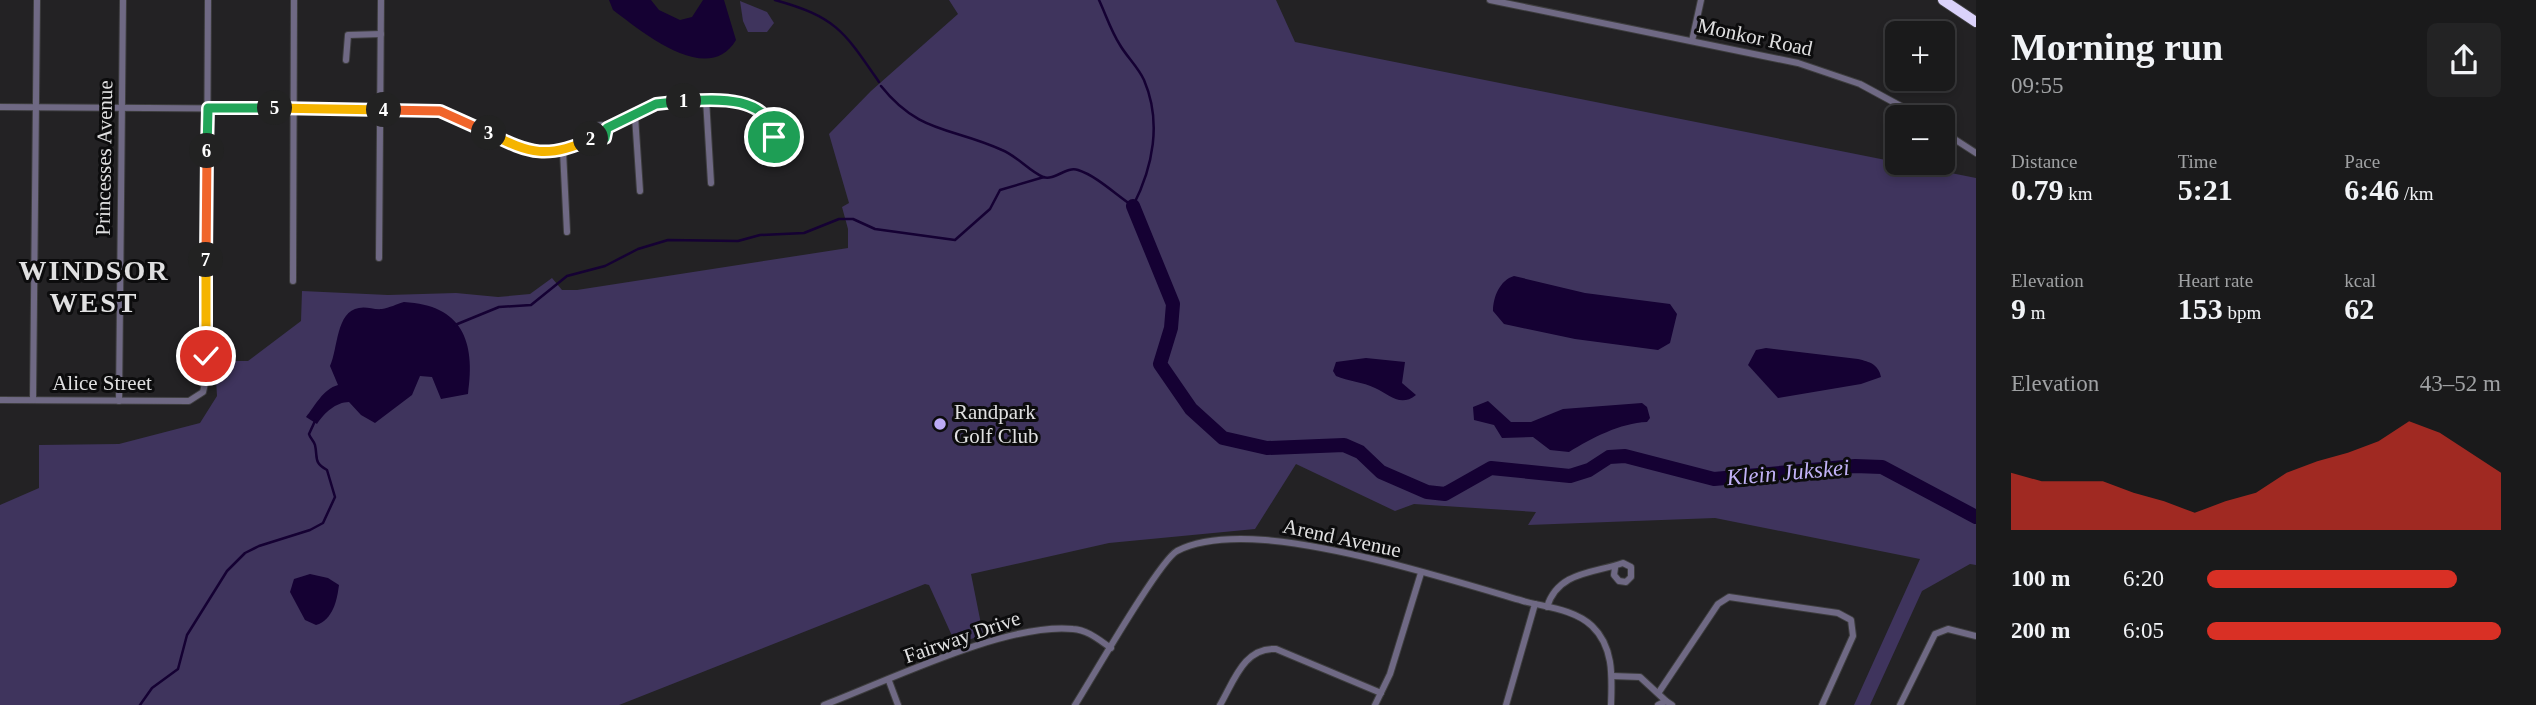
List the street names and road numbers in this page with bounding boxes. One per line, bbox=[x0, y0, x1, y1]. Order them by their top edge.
street label: Monkor Road bbox=[1695, 13, 1815, 61]
street label: Princesses Avenue bbox=[91, 80, 117, 236]
street label: Alice Street bbox=[52, 371, 152, 395]
street label: Arend Avenue bbox=[1281, 514, 1403, 562]
street label: Fairway Drive bbox=[900, 606, 1024, 668]

